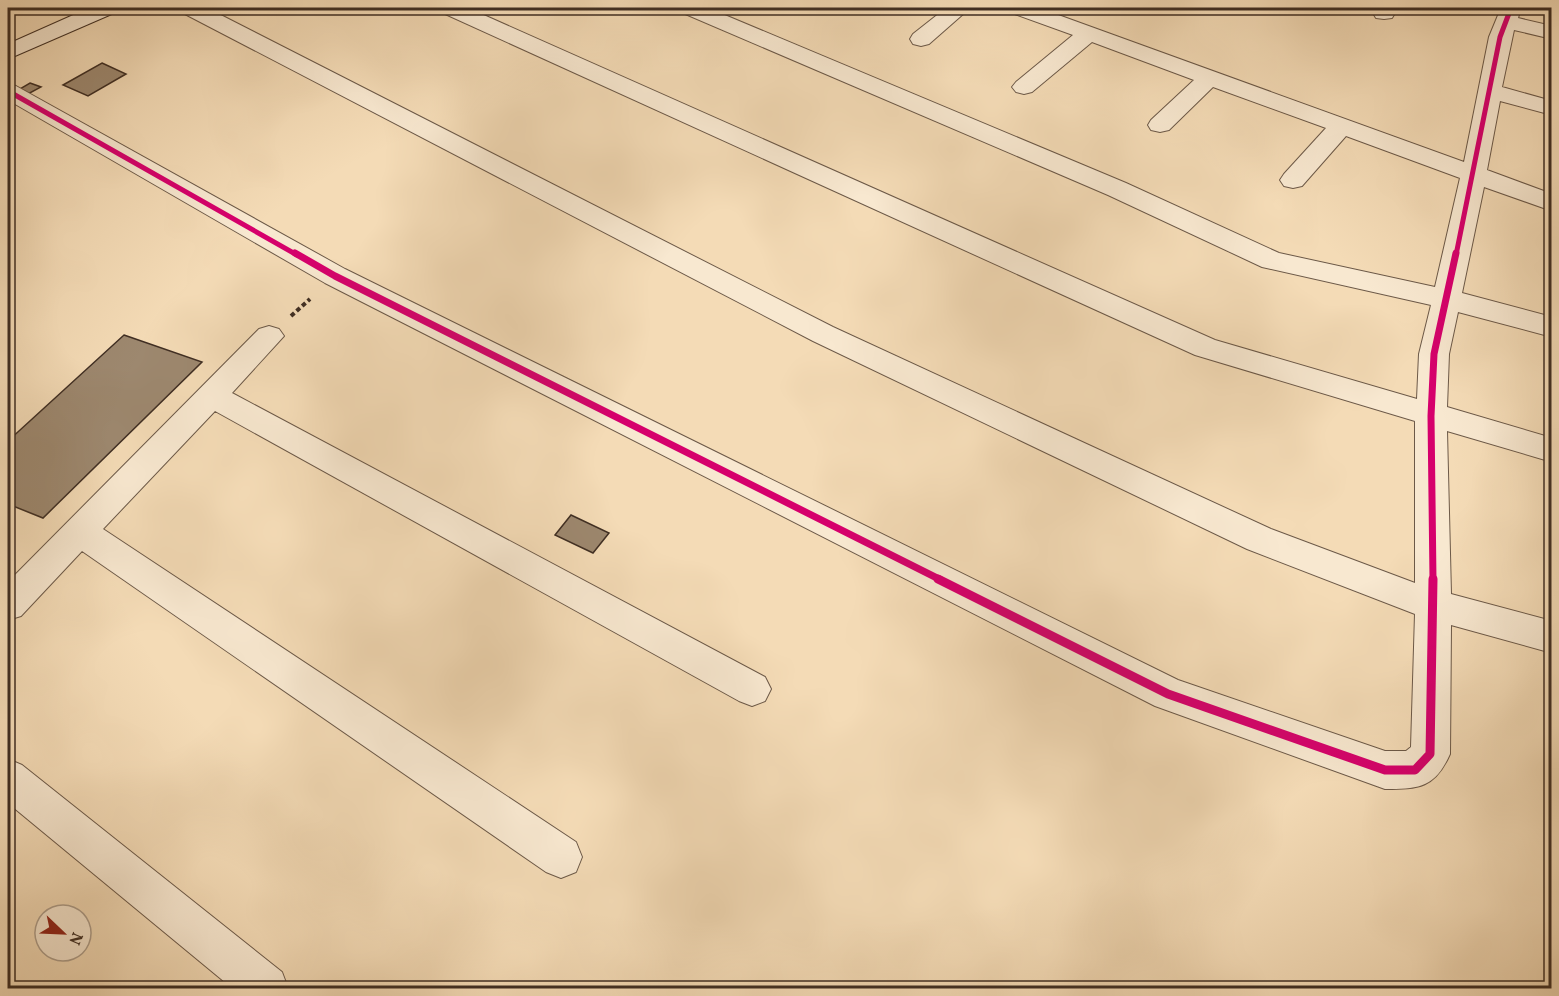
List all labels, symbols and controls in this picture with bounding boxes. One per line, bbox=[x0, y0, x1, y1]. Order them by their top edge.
north arrow bbox=[33, 903, 93, 963]
text: N bbox=[62, 928, 87, 948]

